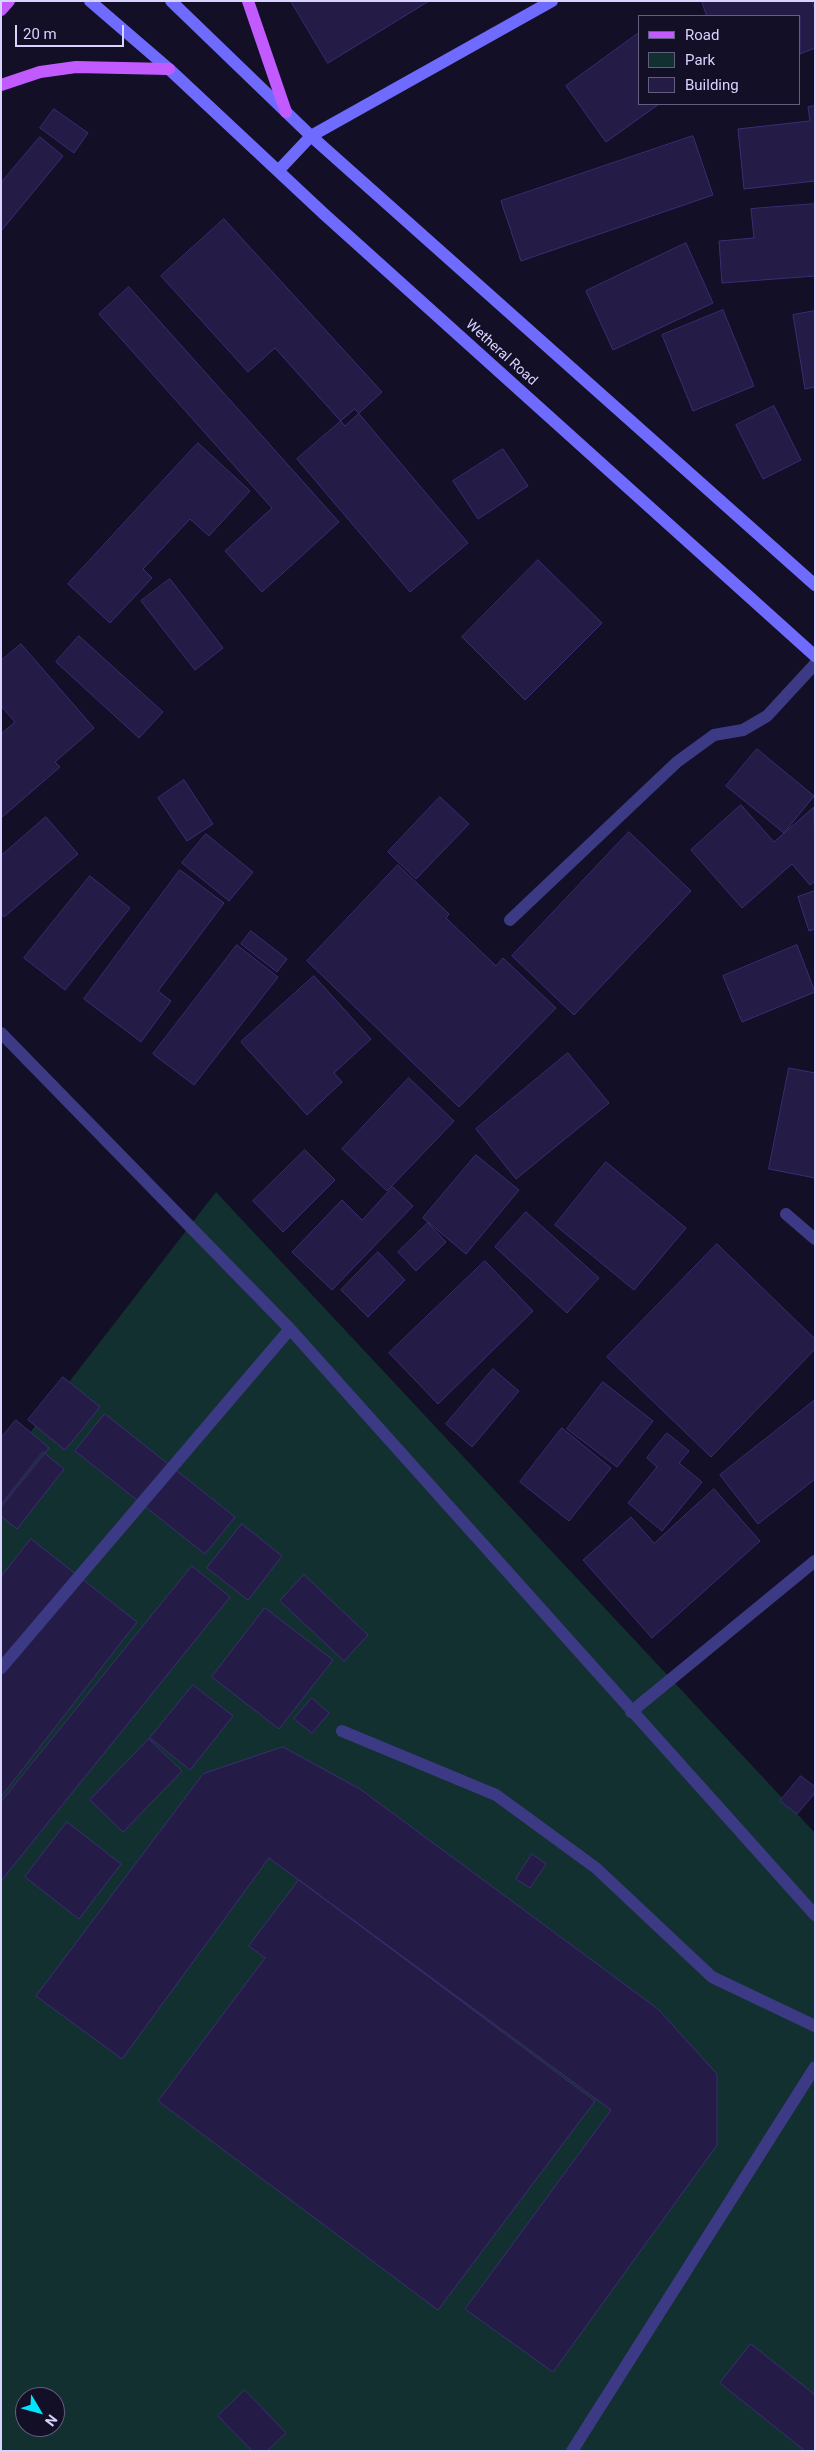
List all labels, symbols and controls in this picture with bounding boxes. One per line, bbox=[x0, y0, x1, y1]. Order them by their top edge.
scale bar bbox=[18, 15, 126, 47]
legend bbox=[638, 15, 801, 105]
text: 20 m bbox=[23, 25, 57, 43]
text: Road bbox=[685, 26, 719, 44]
text: Park bbox=[685, 51, 715, 69]
text: Building bbox=[685, 76, 739, 94]
street label: Wetheral Road bbox=[462, 317, 540, 389]
north arrow bbox=[15, 2387, 65, 2437]
text: N bbox=[42, 2412, 61, 2429]

